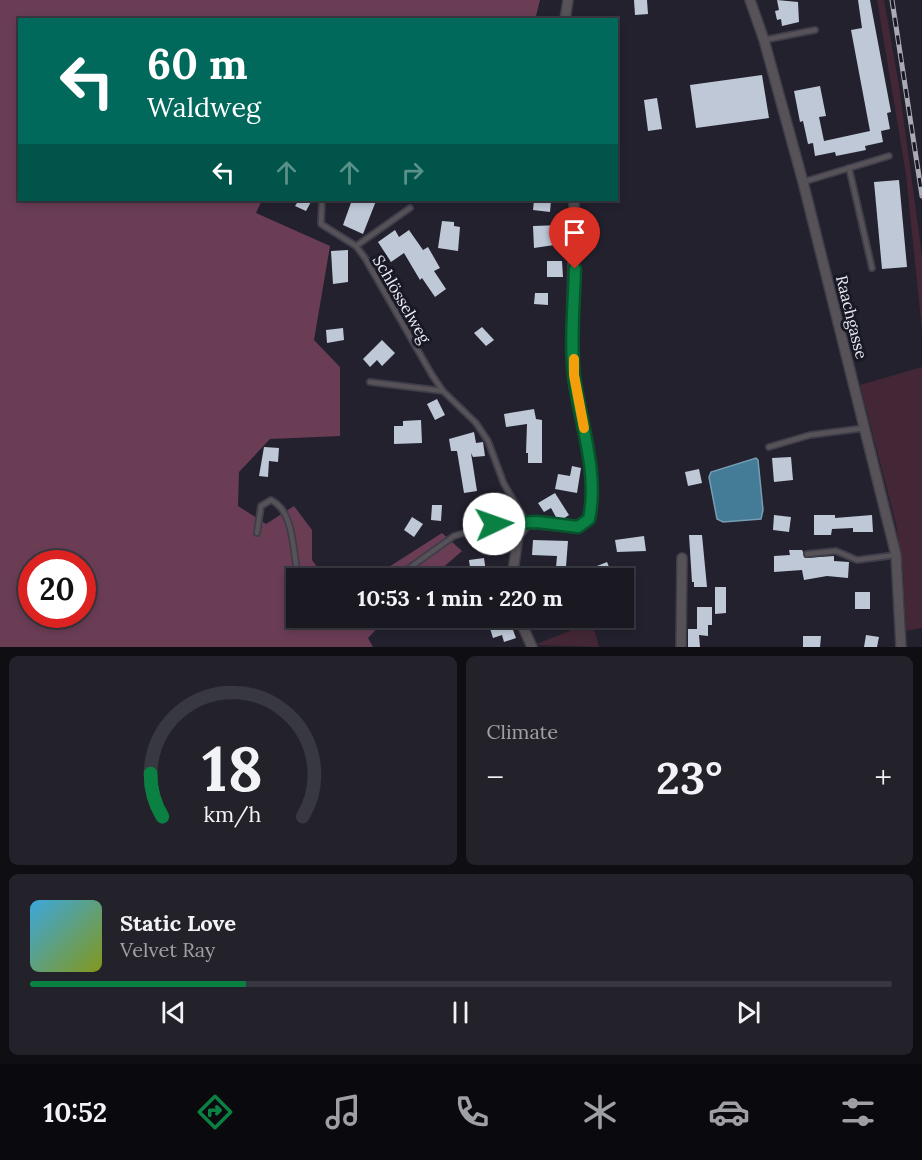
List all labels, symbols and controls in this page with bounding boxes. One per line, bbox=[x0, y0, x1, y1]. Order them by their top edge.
text: 60 m bbox=[147, 37, 248, 91]
icon: left bbox=[48, 42, 126, 120]
text: Waldweg bbox=[147, 90, 261, 124]
icon: left bbox=[207, 156, 240, 189]
icon: ahead bbox=[270, 156, 303, 189]
icon: ahead bbox=[333, 156, 366, 189]
icon: right bbox=[396, 156, 429, 189]
pin bbox=[549, 207, 600, 269]
icon: arrive bbox=[558, 216, 591, 249]
street label: Schlösselweg bbox=[369, 251, 436, 348]
street label: Raachgasse bbox=[832, 273, 872, 361]
position arrow bbox=[462, 492, 526, 556]
speed limit sign: 20 bbox=[18, 550, 96, 628]
text: 10:53 · 1 min · 220 m bbox=[357, 584, 563, 612]
text: Climate bbox=[487, 719, 558, 744]
text: 18 bbox=[202, 728, 263, 808]
text: 23° bbox=[656, 749, 722, 806]
text: − bbox=[487, 756, 504, 798]
text: + bbox=[874, 756, 892, 798]
text: km/h bbox=[204, 801, 262, 829]
text: Static Love bbox=[120, 909, 236, 937]
text: Velvet Ray bbox=[120, 937, 215, 962]
icon: previous bbox=[157, 996, 190, 1029]
icon: pause bbox=[444, 996, 477, 1029]
icon: next bbox=[732, 996, 765, 1029]
icon: directions bbox=[194, 1091, 236, 1133]
icon: music bbox=[322, 1091, 364, 1133]
icon: phone bbox=[451, 1091, 493, 1133]
icon: climate bbox=[579, 1091, 621, 1133]
icon: car bbox=[708, 1091, 750, 1133]
icon: filters bbox=[837, 1091, 879, 1133]
text: 10:52 bbox=[43, 1095, 107, 1129]

